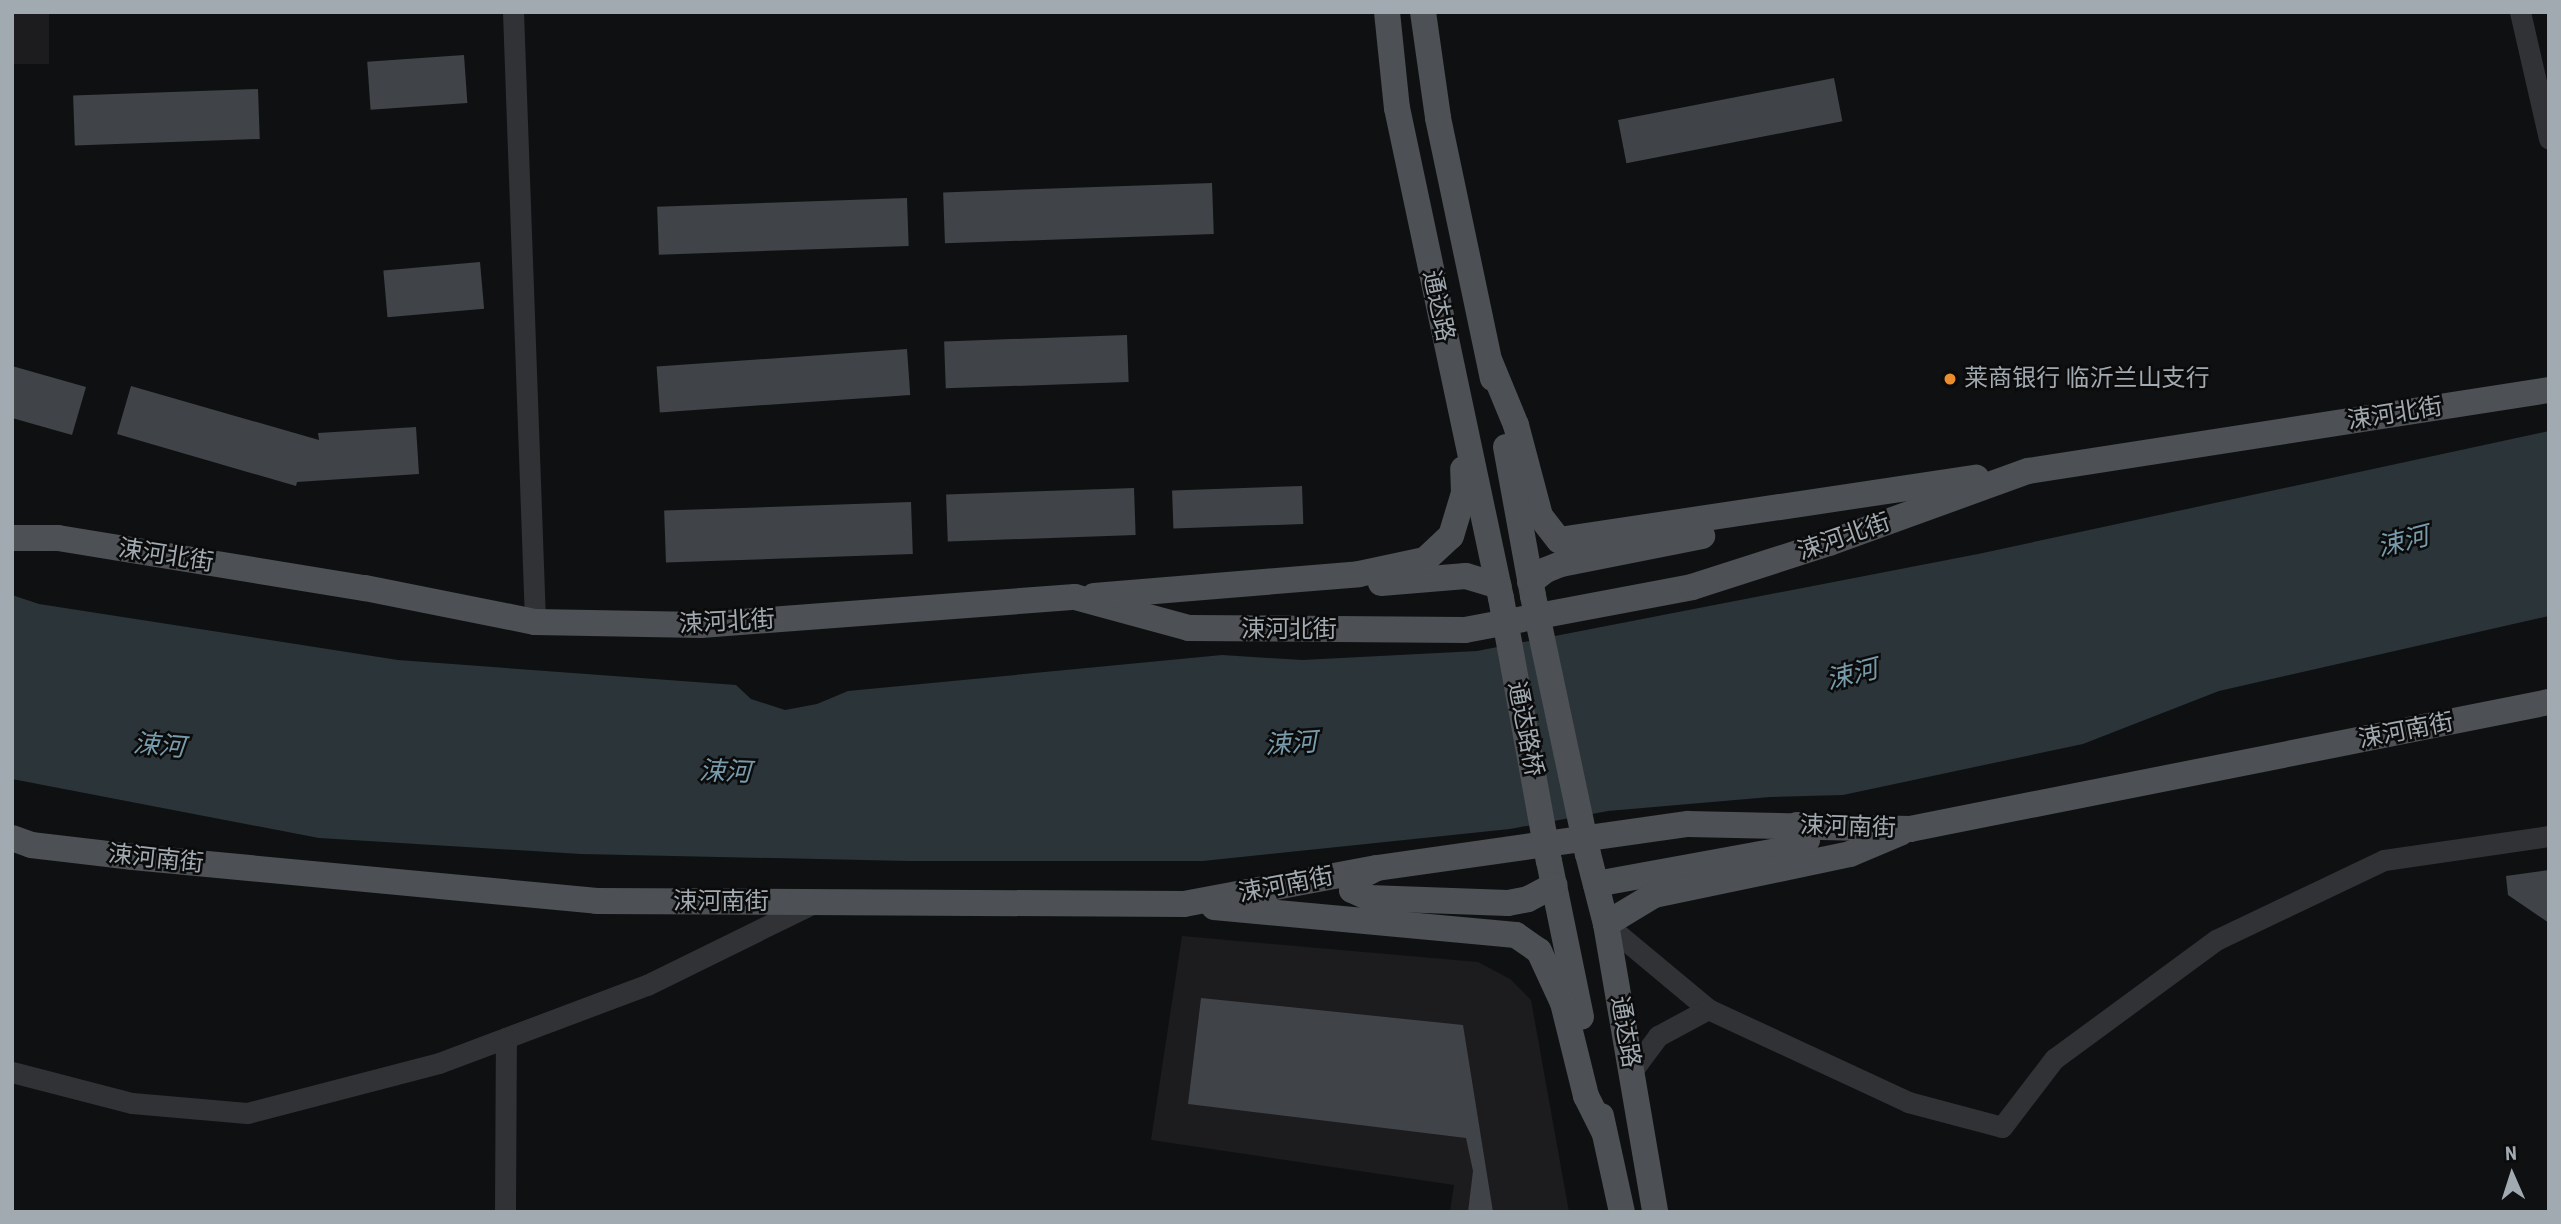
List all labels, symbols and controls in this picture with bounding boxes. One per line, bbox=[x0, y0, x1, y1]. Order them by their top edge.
street label: 通达路 bbox=[1416, 268, 1460, 344]
place label: 莱商银行 临沂兰山支行 bbox=[1964, 365, 2210, 393]
marker: 莱商银行 临沂兰山支行 bbox=[1942, 371, 1958, 387]
street label: 涑河北街 bbox=[2345, 392, 2445, 436]
street label: 涑河北街 bbox=[1794, 508, 1894, 566]
water label: 涑河 bbox=[2374, 521, 2432, 563]
street label: 涑河北街 bbox=[116, 534, 216, 578]
street label: 涑河北街 bbox=[678, 605, 776, 639]
street label: 涑河北街 bbox=[1241, 616, 1337, 644]
water label: 涑河 bbox=[1823, 654, 1881, 696]
street label: 通达路桥 bbox=[1502, 679, 1548, 779]
street label: 涑河南街 bbox=[2356, 708, 2456, 754]
water label: 涑河 bbox=[1264, 727, 1318, 761]
water label: 涑河 bbox=[132, 728, 186, 764]
water label: 涑河 bbox=[698, 756, 752, 788]
street label: 涑河南街 bbox=[1800, 811, 1896, 843]
street label: 涑河南街 bbox=[107, 840, 205, 878]
street label: 涑河南街 bbox=[1236, 862, 1336, 908]
street label: 涑河南街 bbox=[673, 888, 769, 916]
street label: 通达路 bbox=[1605, 994, 1645, 1070]
north arrow bbox=[2477, 1140, 2547, 1210]
text: N bbox=[2504, 1142, 2517, 1165]

